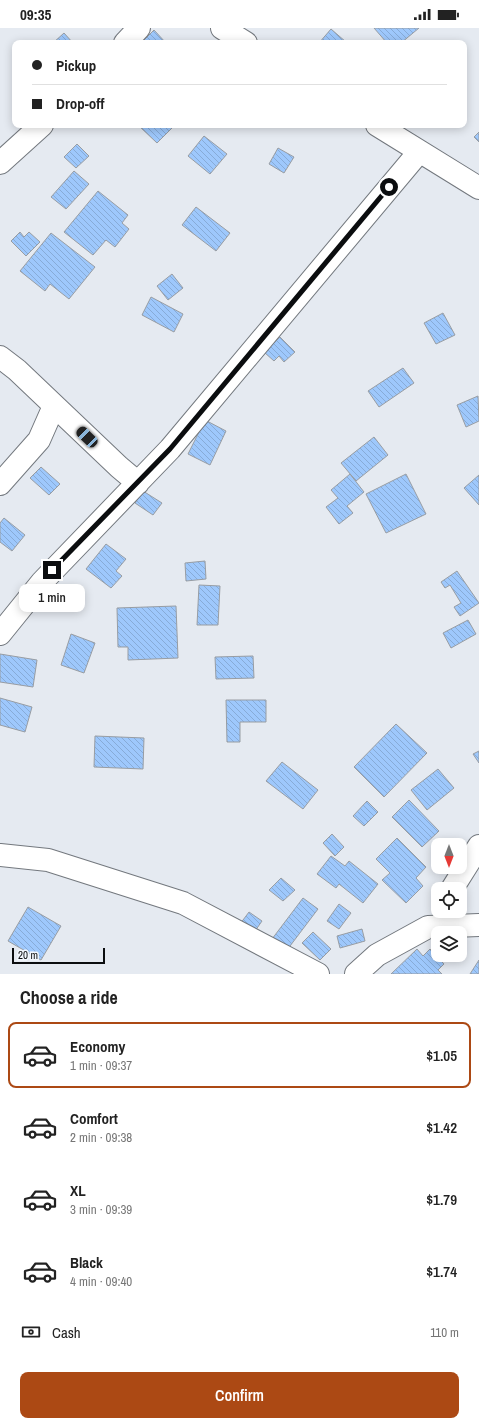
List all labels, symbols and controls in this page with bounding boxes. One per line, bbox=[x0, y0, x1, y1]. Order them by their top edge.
text: 09:35 bbox=[20, 4, 51, 25]
text: Pickup bbox=[56, 55, 96, 76]
text: Drop-off bbox=[56, 93, 105, 114]
route start bbox=[380, 178, 398, 196]
car bbox=[74, 424, 100, 450]
route end bbox=[43, 561, 61, 579]
callout: 1 min bbox=[19, 584, 85, 612]
text: 1 min bbox=[38, 589, 66, 606]
north arrow bbox=[431, 838, 467, 874]
map controls bbox=[431, 838, 467, 962]
button: locate bbox=[431, 882, 467, 918]
button: layers bbox=[431, 926, 467, 962]
scale bar bbox=[12, 946, 105, 965]
text: 20 m bbox=[18, 948, 38, 962]
text: Choose a ride bbox=[20, 985, 118, 1010]
text: Economy bbox=[70, 1036, 125, 1057]
icon: car bbox=[22, 1037, 58, 1073]
text: $1.05 bbox=[426, 1045, 457, 1066]
text: 1 min · 09:37 bbox=[70, 1057, 132, 1074]
text: Comfort bbox=[70, 1108, 118, 1129]
icon: car bbox=[22, 1109, 58, 1145]
text: $1.42 bbox=[426, 1117, 457, 1138]
text: 2 min · 09:38 bbox=[70, 1129, 132, 1146]
text: XL bbox=[70, 1180, 86, 1201]
icon: car bbox=[22, 1181, 58, 1217]
text: $1.79 bbox=[426, 1189, 457, 1210]
text: 3 min · 09:39 bbox=[70, 1201, 132, 1218]
text: Black bbox=[70, 1252, 103, 1273]
icon: car bbox=[22, 1253, 58, 1289]
text: $1.74 bbox=[426, 1261, 457, 1282]
text: 4 min · 09:40 bbox=[70, 1273, 132, 1290]
icon: cash bbox=[20, 1321, 42, 1343]
text: Cash bbox=[52, 1322, 81, 1343]
text: 110 m bbox=[430, 1324, 459, 1341]
button: Confirm bbox=[20, 1372, 459, 1418]

